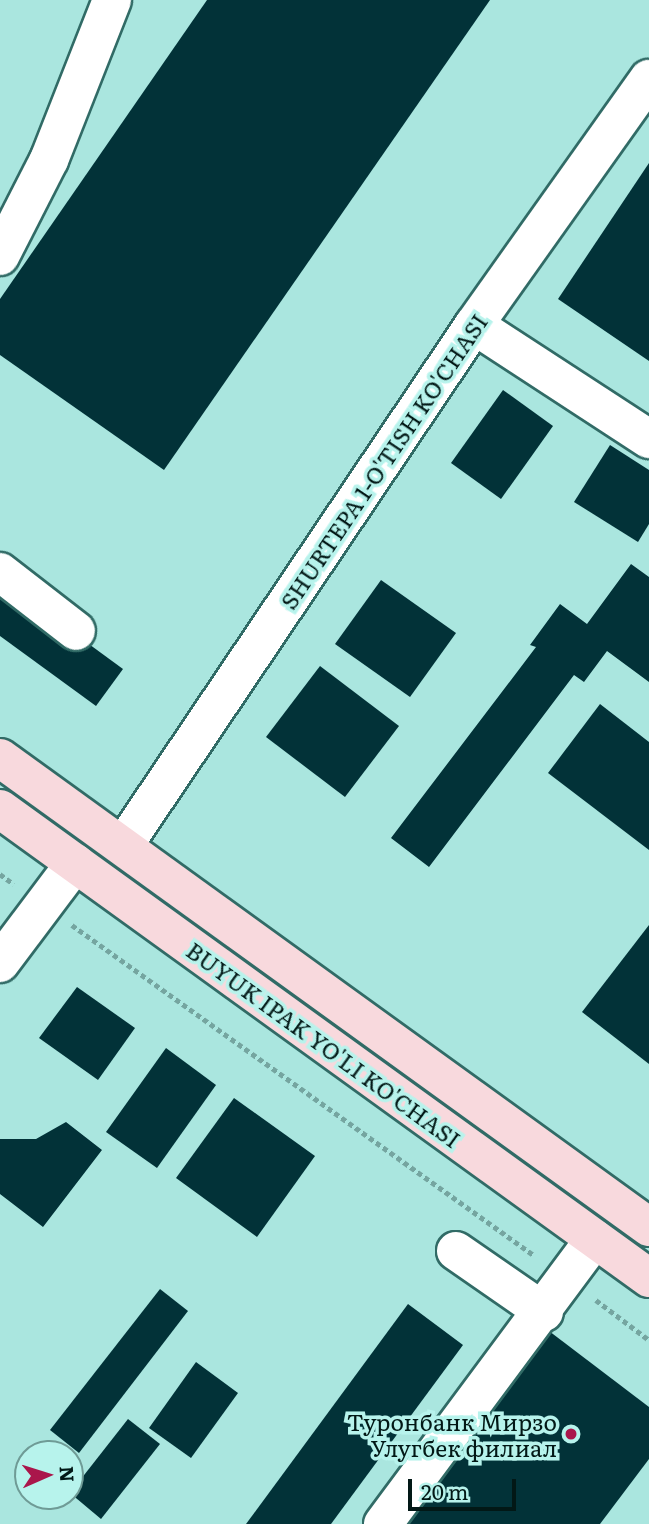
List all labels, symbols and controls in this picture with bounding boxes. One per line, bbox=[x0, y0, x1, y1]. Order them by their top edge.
street label: SHURTEPA 1-O'TISH KO'CHASI bbox=[274, 308, 492, 614]
street label: BUYUK IPAK YO'LI KO'CHASI bbox=[182, 935, 466, 1153]
place label: Туронбанк Мирзо Улугбек филиал bbox=[347, 1407, 557, 1461]
marker: Туронбанк Мирзо Улугбек филиал bbox=[563, 1426, 579, 1442]
north arrow bbox=[14, 1440, 84, 1510]
scale bar bbox=[411, 1464, 520, 1508]
text: N bbox=[54, 1465, 82, 1483]
text: 20 m bbox=[421, 1475, 468, 1506]

